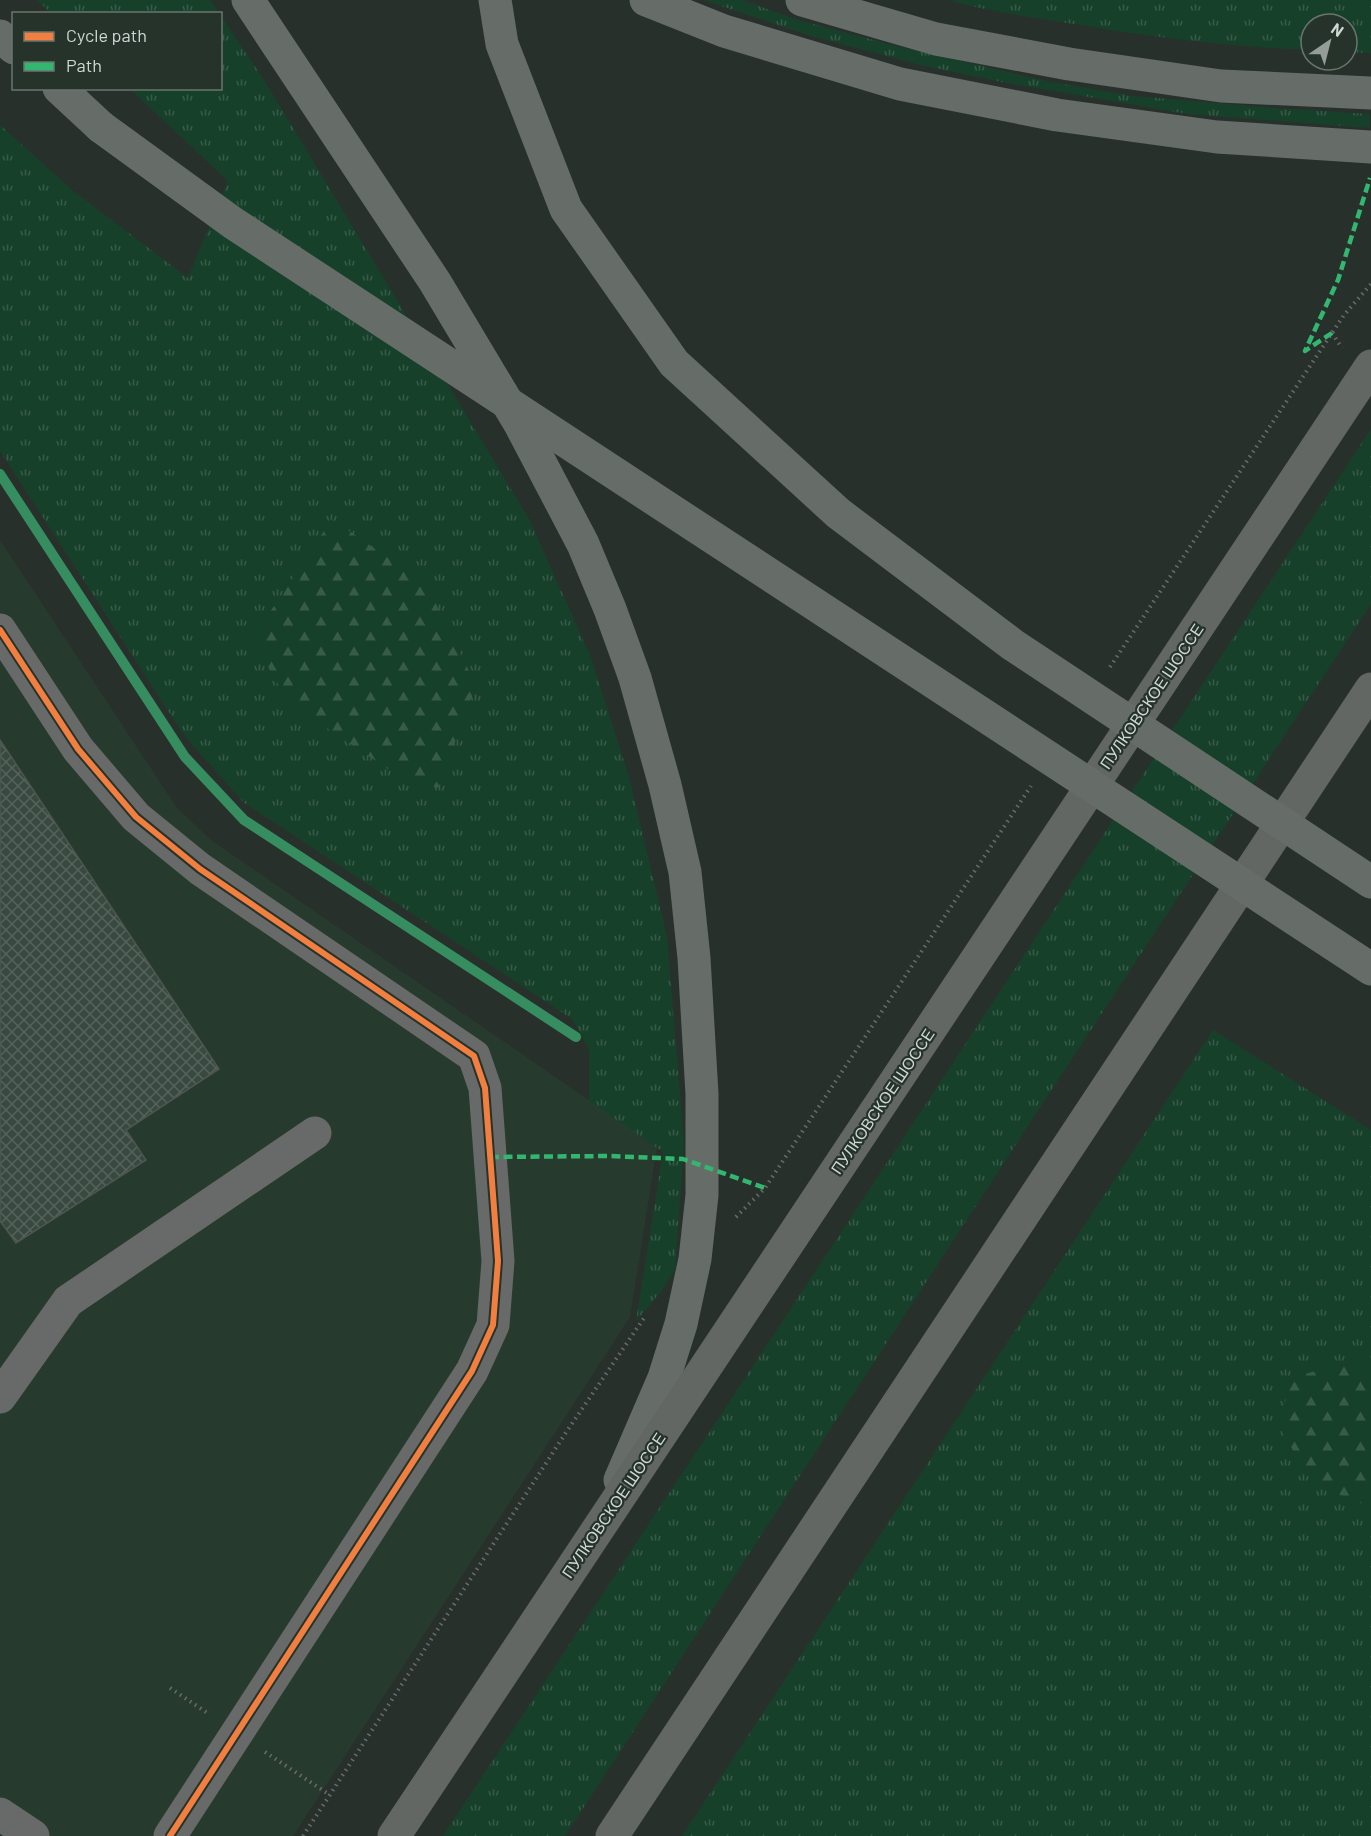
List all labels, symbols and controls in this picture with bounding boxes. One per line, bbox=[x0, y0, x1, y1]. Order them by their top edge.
legend bbox=[12, 12, 222, 90]
north arrow bbox=[1299, 12, 1359, 72]
text: N bbox=[1328, 18, 1348, 40]
text: Cycle path bbox=[66, 24, 147, 46]
text: Path bbox=[66, 54, 102, 76]
street label: ПУЛКОВСКОЕ ШОССЕ bbox=[1095, 620, 1207, 772]
street label: ПУЛКОВСКОЕ ШОССЕ bbox=[826, 1025, 938, 1177]
street label: ПУЛКОВСКОЕ ШОССЕ bbox=[557, 1429, 669, 1581]

